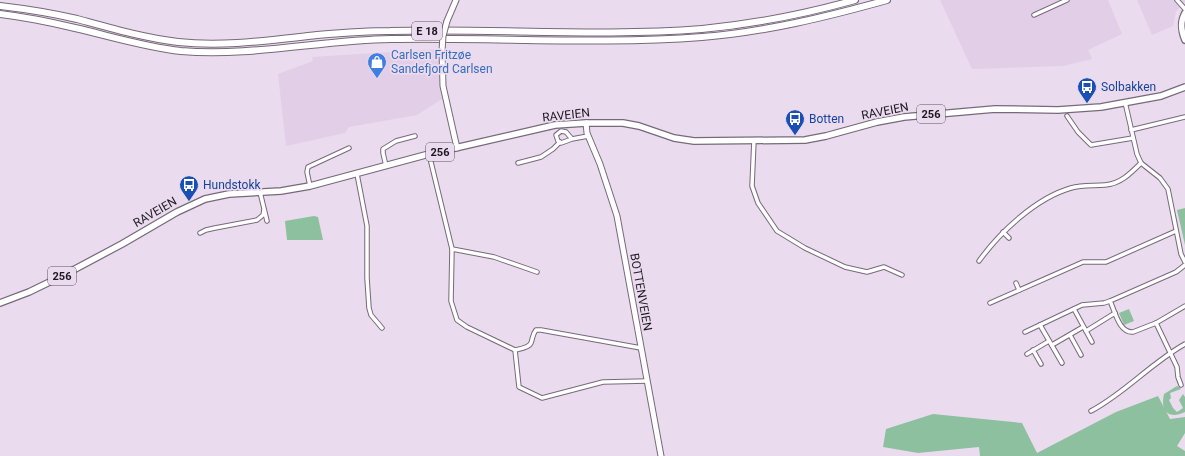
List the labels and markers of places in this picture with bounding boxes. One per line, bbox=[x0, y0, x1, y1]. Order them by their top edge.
place label: Carlsen Fritzøe Sandefjord Carlsen bbox=[391, 48, 493, 76]
shop icon: Carlsen Fritzøe Sandefjord Carlsen bbox=[366, 51, 388, 79]
bus stop icon: Solbakken bbox=[1076, 76, 1098, 104]
place label: Solbakken bbox=[1101, 80, 1156, 94]
bus stop icon: Botten bbox=[784, 108, 806, 136]
place label: Botten bbox=[809, 112, 844, 126]
bus stop icon: Hundstokk bbox=[178, 174, 200, 202]
place label: Hundstokk bbox=[203, 178, 261, 192]

